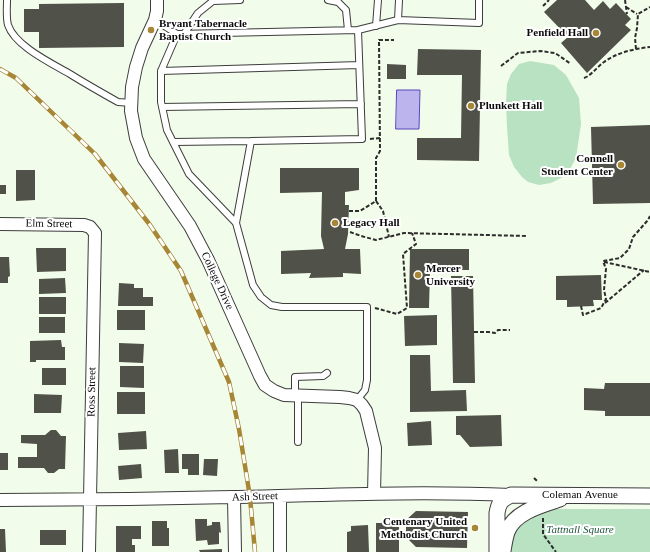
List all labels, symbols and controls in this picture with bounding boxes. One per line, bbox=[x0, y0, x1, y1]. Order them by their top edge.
place label: Bryant Tabernacle Baptist Church bbox=[159, 17, 247, 43]
marker: Bryant Tabernacle Baptist Church bbox=[146, 25, 156, 35]
place label: Penfield Hall bbox=[527, 26, 588, 40]
marker: Penfield Hall bbox=[591, 28, 601, 38]
place label: Plunkett Hall bbox=[479, 99, 542, 113]
marker: Plunkett Hall bbox=[466, 101, 476, 111]
place label: Connell Student Center bbox=[541, 152, 613, 178]
marker: Connell Student Center bbox=[616, 160, 626, 170]
place label: Legacy Hall bbox=[343, 216, 400, 230]
street label: Elm Street bbox=[26, 217, 72, 231]
marker: Legacy Hall bbox=[330, 218, 340, 228]
street label: College Drive bbox=[198, 250, 236, 312]
place label: Mercer University bbox=[426, 262, 475, 288]
marker: Mercer University bbox=[413, 270, 423, 280]
street label: Ross Street bbox=[85, 367, 99, 417]
street label: Coleman Avenue bbox=[542, 488, 618, 502]
street label: Ash Street bbox=[232, 490, 278, 504]
place label: Centenary United Methodist Church bbox=[381, 515, 467, 541]
marker: Centenary United Methodist Church bbox=[470, 523, 480, 533]
park label: Tattnall Square bbox=[546, 523, 614, 537]

